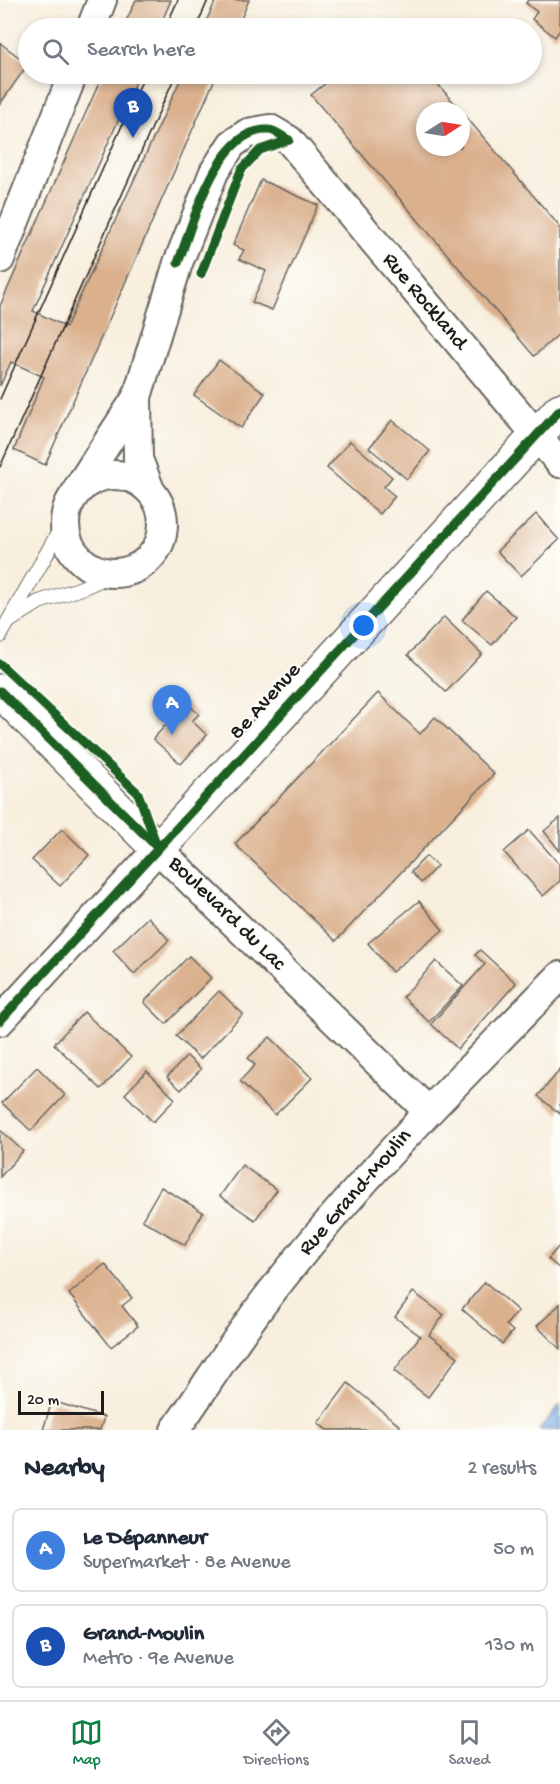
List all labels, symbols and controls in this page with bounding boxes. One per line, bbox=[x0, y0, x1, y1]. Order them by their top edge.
search box bbox=[18, 18, 542, 84]
icon: search bbox=[39, 35, 72, 68]
text: Search here bbox=[87, 38, 195, 64]
pin: B bbox=[114, 88, 152, 138]
north arrow bbox=[416, 102, 470, 156]
street label: Rue Rockland bbox=[376, 248, 474, 358]
your location bbox=[349, 611, 378, 640]
street label: 8e Avenue bbox=[225, 658, 308, 746]
pin: A bbox=[152, 686, 192, 735]
street label: Boulevard du Lac bbox=[161, 851, 291, 978]
street label: Rue Grand-Moulin bbox=[294, 1124, 419, 1262]
scale bar bbox=[18, 1388, 104, 1416]
text: 20 m bbox=[27, 1392, 59, 1411]
text: Nearby bbox=[24, 1454, 105, 1485]
text: 2 results bbox=[467, 1458, 536, 1481]
text: Le Dépanneur bbox=[83, 1526, 207, 1552]
text: A bbox=[40, 1539, 51, 1562]
text: 50 m bbox=[493, 1539, 534, 1562]
text: Supermarket · 8e Avenue bbox=[83, 1552, 291, 1575]
text: Grand-Moulin bbox=[83, 1622, 204, 1648]
text: B bbox=[40, 1635, 51, 1658]
text: 130 m bbox=[485, 1635, 534, 1658]
text: Metro · 9e Avenue bbox=[83, 1648, 234, 1671]
tab: Map bbox=[70, 1716, 103, 1771]
tab: Directions bbox=[243, 1716, 309, 1771]
tab: Saved bbox=[449, 1716, 490, 1771]

